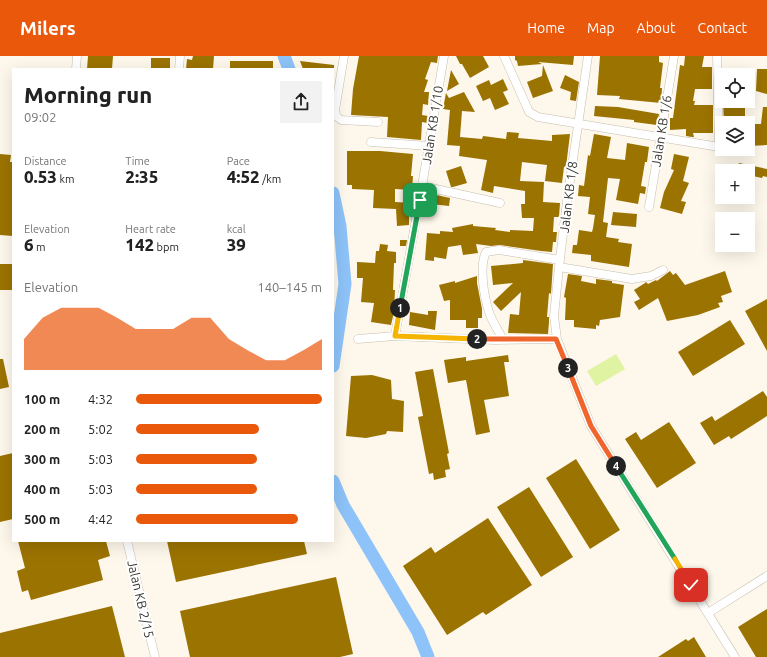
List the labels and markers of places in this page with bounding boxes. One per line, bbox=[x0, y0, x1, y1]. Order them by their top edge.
pin bbox=[403, 183, 437, 217]
pin: 1 bbox=[390, 298, 410, 318]
pin: 2 bbox=[467, 329, 487, 349]
pin: 3 bbox=[558, 358, 578, 378]
pin: 4 bbox=[606, 456, 626, 476]
pin bbox=[674, 568, 708, 602]

